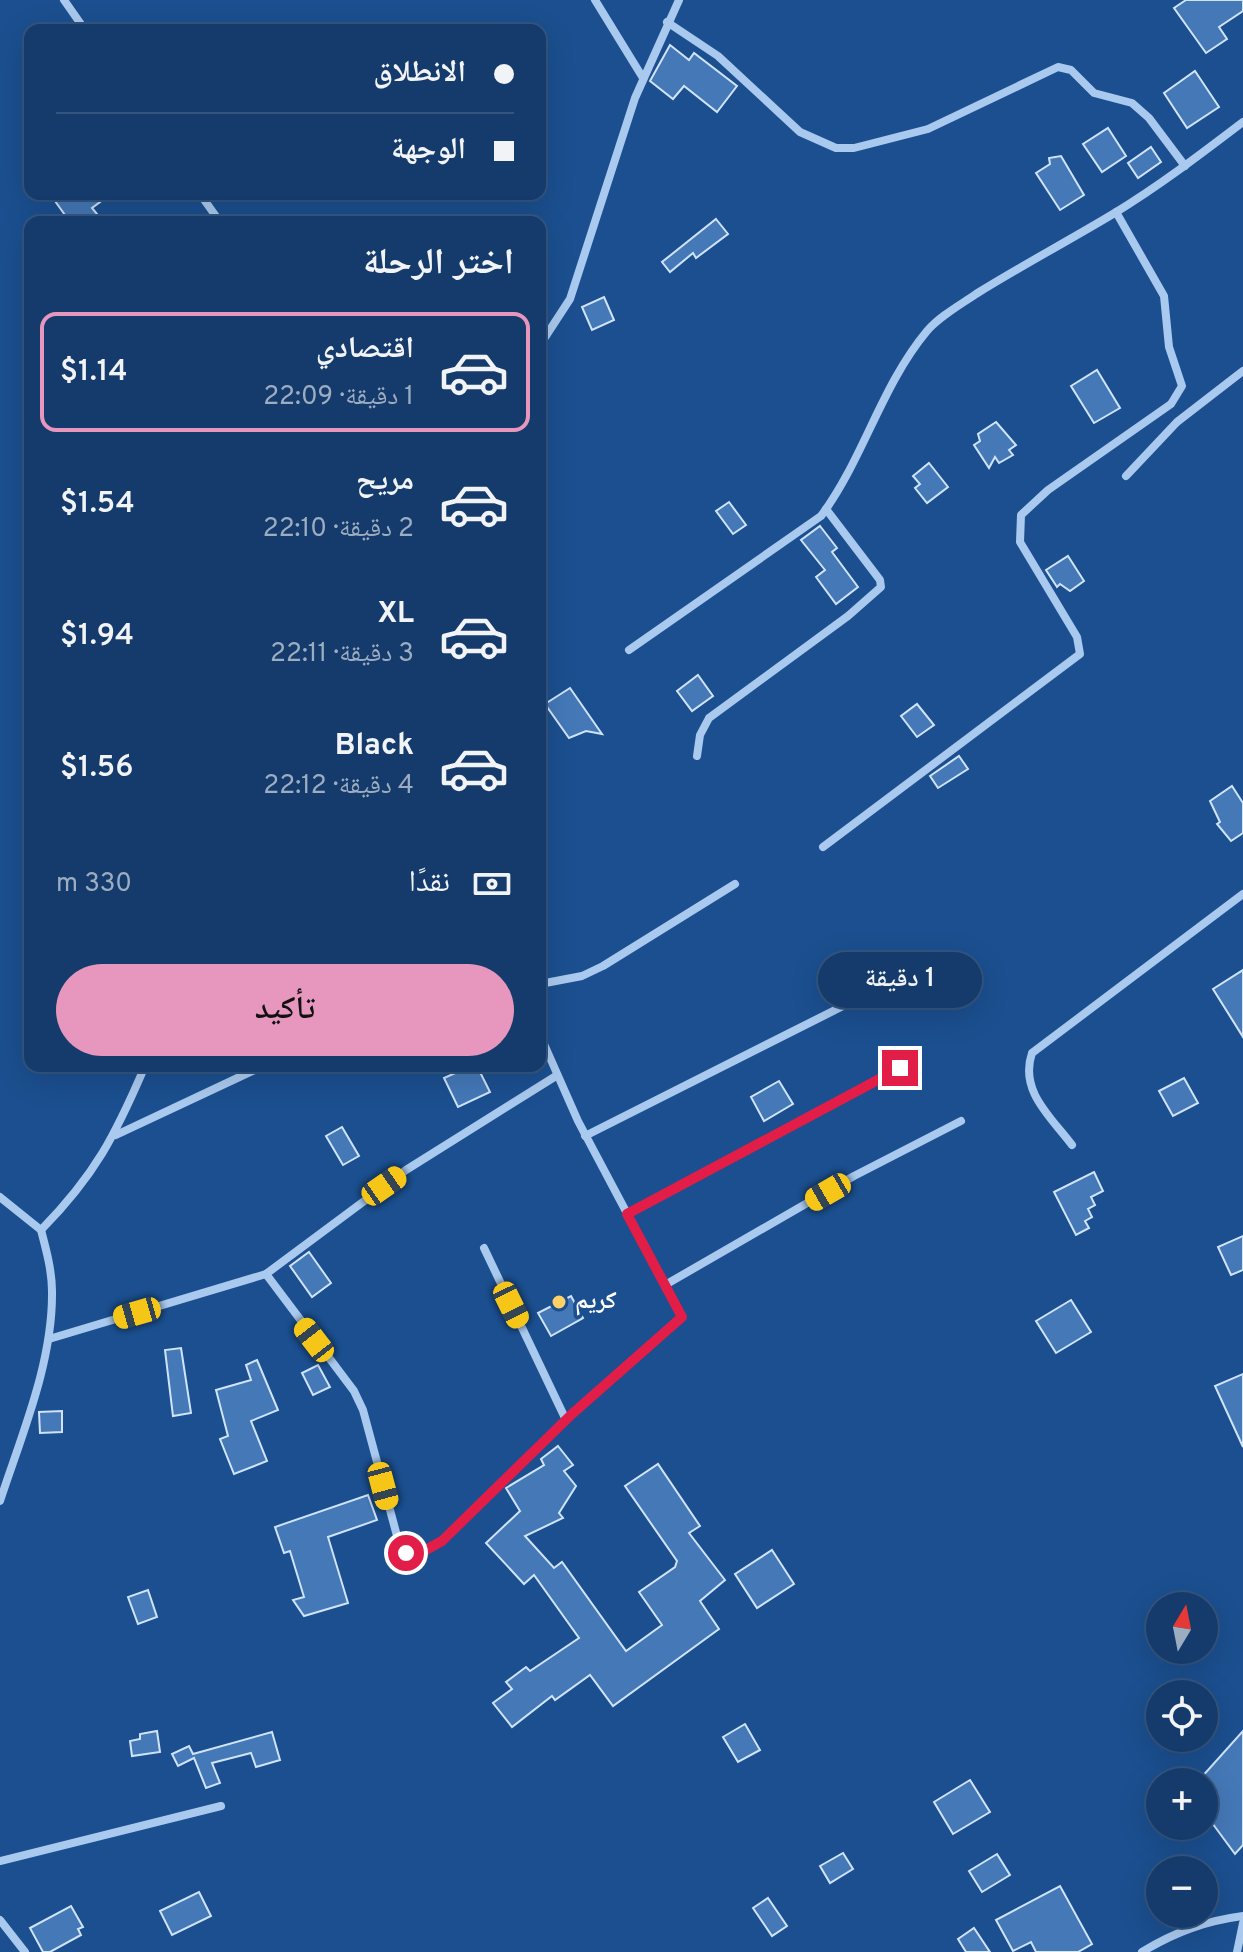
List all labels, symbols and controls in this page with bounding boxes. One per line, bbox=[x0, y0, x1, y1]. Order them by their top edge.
text: الانطلاق bbox=[373, 55, 466, 92]
text: الوجهة bbox=[391, 132, 466, 169]
text: اختر الرحلة bbox=[363, 241, 514, 287]
text: اقتصادي bbox=[316, 331, 414, 368]
icon: car bbox=[438, 336, 510, 408]
text: $1.14 bbox=[60, 354, 127, 391]
text: 1 دقيقة · 22:09 bbox=[263, 381, 414, 414]
text: مريح bbox=[356, 463, 414, 500]
icon: car bbox=[438, 468, 510, 540]
text: $1.54 bbox=[60, 486, 135, 523]
text: 2 دقيقة · 22:10 bbox=[263, 513, 414, 546]
text: XL bbox=[377, 596, 414, 633]
icon: car bbox=[438, 600, 510, 672]
text: $1.94 bbox=[60, 618, 134, 655]
text: 3 دقيقة · 22:11 bbox=[270, 638, 414, 671]
text: Black bbox=[335, 728, 414, 765]
icon: car bbox=[438, 732, 510, 804]
text: $1.56 bbox=[60, 750, 134, 787]
text: 4 دقيقة · 22:12 bbox=[263, 770, 414, 803]
icon: cash bbox=[470, 862, 514, 906]
text: نقدًا bbox=[409, 865, 450, 902]
text: 330 m bbox=[56, 868, 132, 901]
callout: 1 دقيقة bbox=[818, 952, 982, 1008]
text: 1 دقيقة bbox=[865, 963, 935, 996]
button: تأكيد bbox=[56, 964, 514, 1056]
route end bbox=[882, 1050, 918, 1086]
car bbox=[357, 1162, 411, 1210]
car bbox=[801, 1170, 855, 1214]
car bbox=[490, 1278, 532, 1332]
place label: كريم bbox=[575, 1287, 617, 1317]
marker: كريم bbox=[550, 1293, 568, 1311]
car bbox=[111, 1295, 163, 1331]
car bbox=[290, 1314, 338, 1366]
car bbox=[365, 1460, 401, 1512]
route start bbox=[388, 1535, 424, 1571]
north arrow bbox=[1146, 1592, 1218, 1664]
map controls bbox=[1146, 1592, 1218, 1928]
button: locate bbox=[1146, 1680, 1218, 1752]
button: + bbox=[1146, 1768, 1218, 1840]
button: − bbox=[1146, 1856, 1218, 1928]

